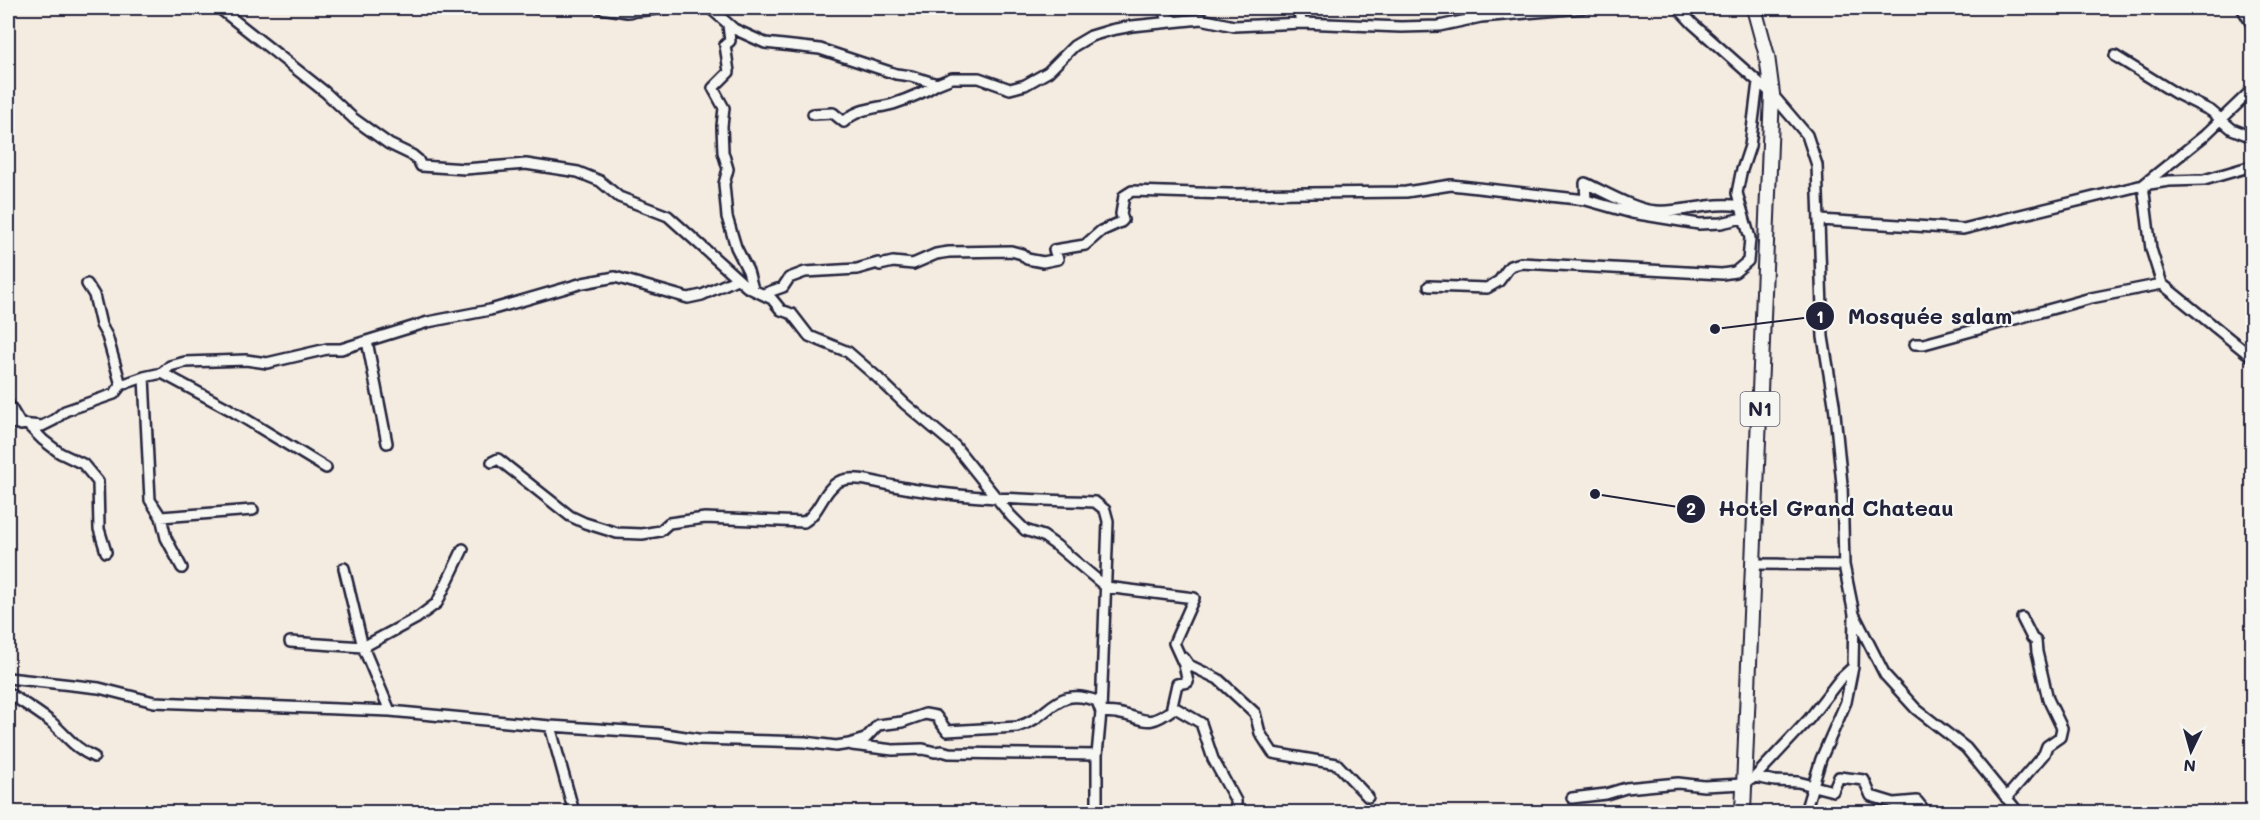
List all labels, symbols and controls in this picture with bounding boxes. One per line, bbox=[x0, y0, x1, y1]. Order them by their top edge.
callout: Mosquée salam bbox=[1805, 296, 2024, 336]
text: Mosquée salam bbox=[1848, 301, 2012, 330]
text: 1 bbox=[1816, 304, 1824, 328]
road number: N1 bbox=[1740, 392, 1780, 426]
callout: Hotel Grand Chateau bbox=[1676, 489, 1966, 529]
text: Hotel Grand Chateau bbox=[1718, 493, 1954, 522]
text: 2 bbox=[1686, 496, 1696, 520]
north arrow bbox=[2161, 721, 2221, 781]
text: N bbox=[2183, 755, 2197, 777]

